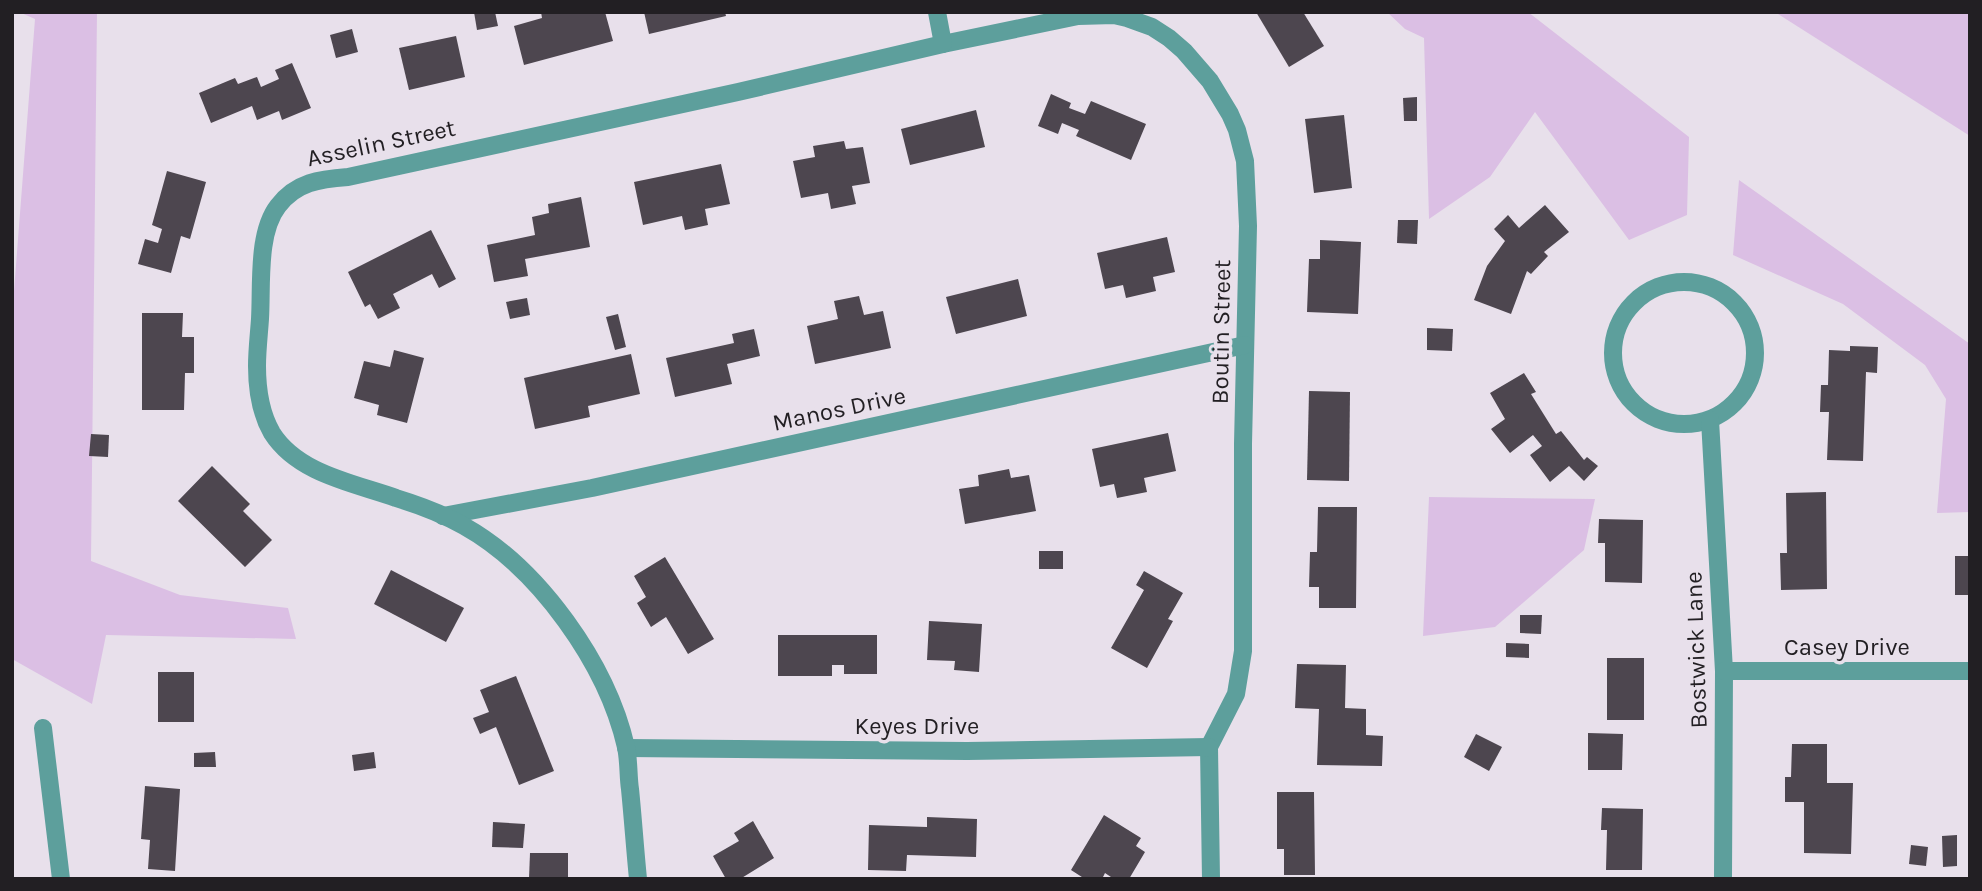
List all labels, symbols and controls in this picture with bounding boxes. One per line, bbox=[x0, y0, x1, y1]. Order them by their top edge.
street label: Asselin Street bbox=[304, 114, 458, 172]
street label: Boutin Street bbox=[1206, 259, 1236, 405]
street label: Manos Drive bbox=[770, 381, 908, 437]
street label: Bostwick Lane bbox=[1679, 571, 1713, 729]
street label: Casey Drive bbox=[1784, 633, 1910, 661]
street label: Keyes Drive bbox=[855, 712, 979, 740]

